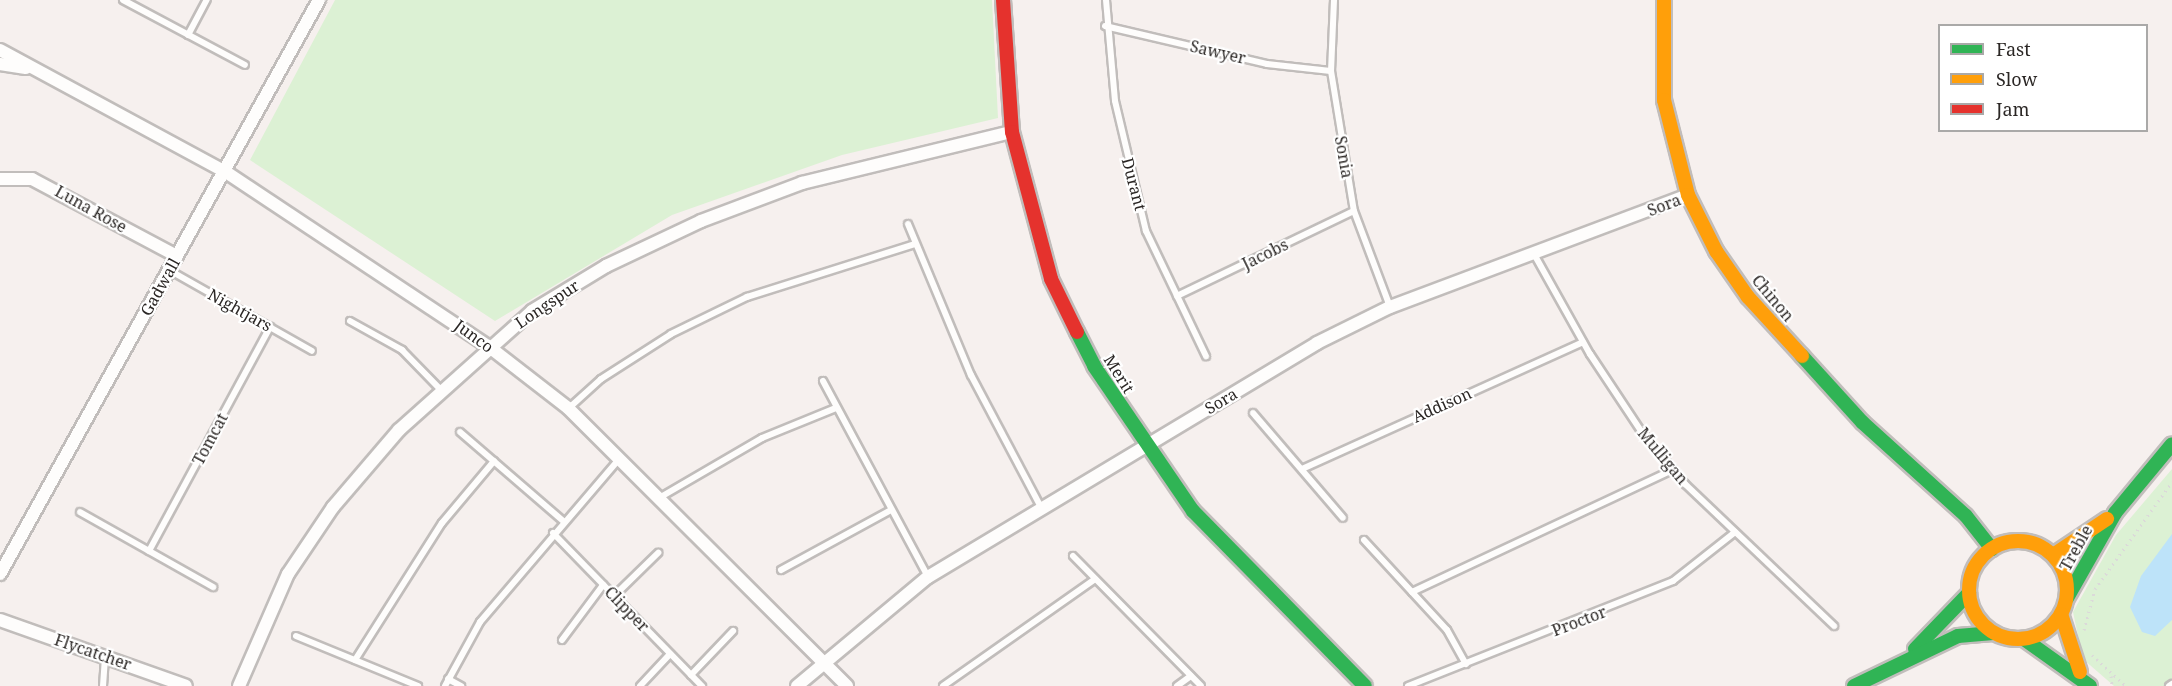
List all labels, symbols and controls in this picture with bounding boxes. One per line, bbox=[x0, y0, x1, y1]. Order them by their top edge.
legend bbox=[1938, 24, 2148, 132]
street label: Sawyer bbox=[1188, 36, 1248, 68]
text: Fast bbox=[1996, 37, 2031, 61]
text: Slow bbox=[1996, 67, 2037, 91]
text: Jam bbox=[1996, 97, 2030, 121]
street label: Sonia bbox=[1331, 134, 1357, 180]
street label: Durant bbox=[1118, 155, 1150, 213]
street label: Luna Rose bbox=[52, 181, 130, 237]
street label: Sora bbox=[1645, 190, 1683, 220]
street label: Jacobs bbox=[1239, 235, 1291, 273]
street label: Gadwall bbox=[136, 255, 184, 319]
street label: Chinon bbox=[1748, 271, 1798, 325]
street label: Longspur bbox=[511, 276, 583, 332]
street label: Nightjars bbox=[205, 285, 275, 335]
street label: Junco bbox=[451, 316, 497, 356]
street label: Merit bbox=[1100, 351, 1138, 397]
street label: Sora bbox=[1201, 384, 1241, 418]
street label: Addison bbox=[1410, 384, 1474, 426]
street label: Tomcat bbox=[188, 410, 232, 468]
street label: Mulligan bbox=[1634, 424, 1692, 488]
street label: Treble bbox=[2056, 522, 2096, 574]
street label: Clipper bbox=[601, 582, 653, 636]
street label: Proctor bbox=[1549, 602, 1609, 640]
street label: Flycatcher bbox=[52, 630, 134, 674]

